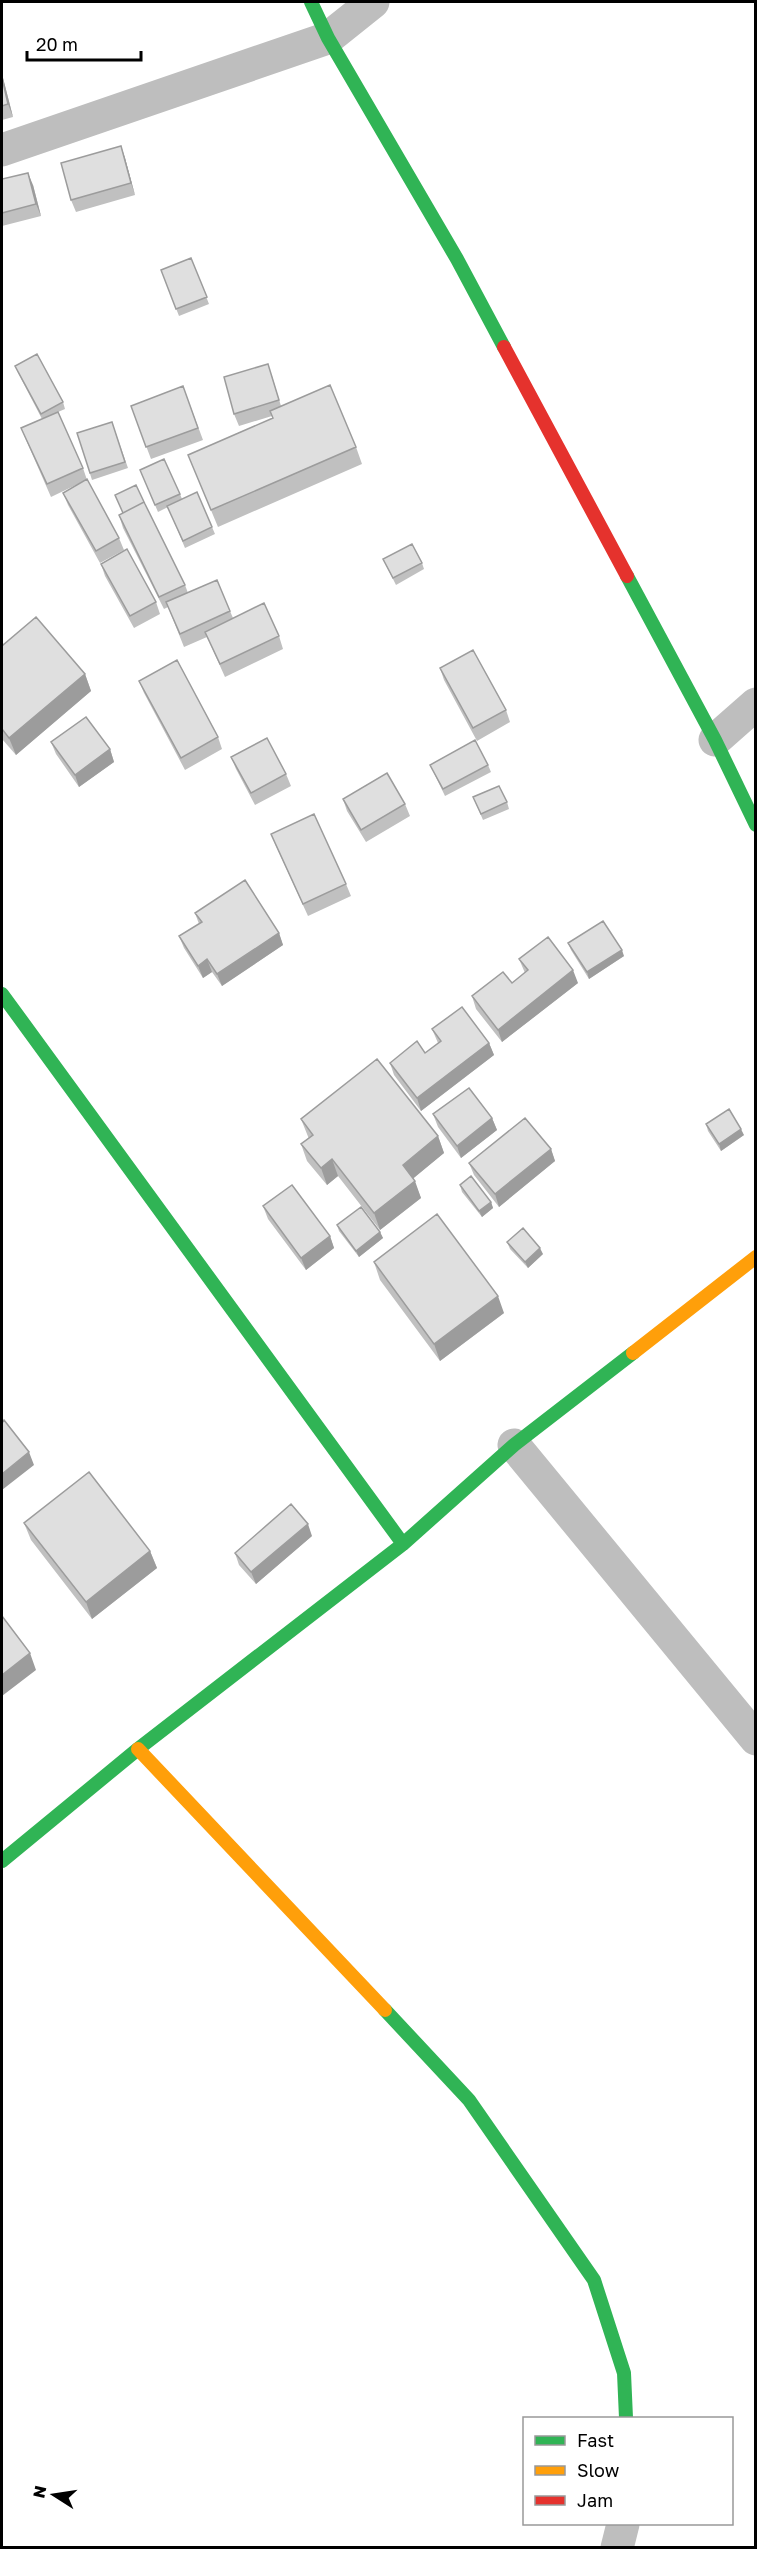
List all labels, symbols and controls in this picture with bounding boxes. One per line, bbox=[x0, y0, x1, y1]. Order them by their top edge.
scale bar bbox=[27, 24, 141, 62]
text: 20 m bbox=[36, 33, 78, 55]
legend bbox=[523, 2417, 733, 2525]
text: Fast bbox=[577, 2429, 614, 2451]
text: Slow bbox=[577, 2459, 620, 2481]
north arrow bbox=[24, 2465, 84, 2525]
text: N bbox=[28, 2484, 50, 2500]
text: Jam bbox=[577, 2489, 613, 2511]

